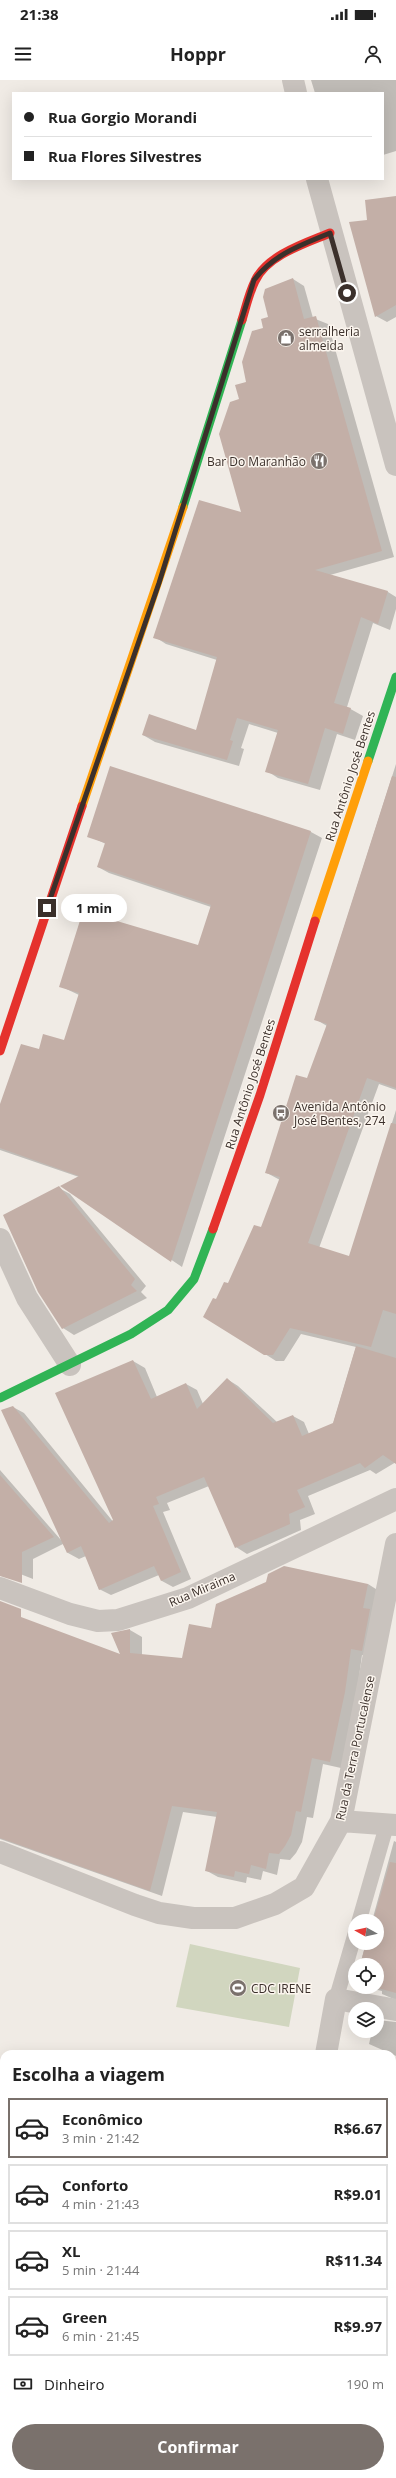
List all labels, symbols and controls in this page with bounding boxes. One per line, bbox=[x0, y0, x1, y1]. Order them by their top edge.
text: 21:38 bbox=[20, 4, 59, 24]
text: Hoppr bbox=[170, 42, 226, 66]
icon: menu bbox=[12, 43, 34, 65]
icon: person bbox=[362, 43, 384, 65]
text: Rua Gorgio Morandi bbox=[48, 107, 197, 127]
text: Rua Flores Silvestres bbox=[48, 146, 202, 166]
route start bbox=[338, 284, 356, 302]
place label: serralheria almeida bbox=[299, 323, 360, 354]
shop icon: serralheria almeida bbox=[276, 328, 296, 348]
restaurant icon: Bar Do Maranhão bbox=[309, 451, 329, 471]
place label: Bar Do Maranhão bbox=[207, 453, 306, 470]
street label: Rua Antônio José Bentes bbox=[321, 708, 379, 843]
callout: 1 min bbox=[61, 894, 127, 922]
route end bbox=[38, 899, 56, 917]
text: 1 min bbox=[76, 899, 112, 917]
street label: Rua Antônio José Bentes bbox=[221, 1016, 279, 1151]
place label: Avenida Antônio José Bentes, 274 bbox=[293, 1098, 386, 1129]
bus stop icon: Avenida Antônio José Bentes, 274 bbox=[271, 1103, 291, 1123]
street label: Rua Miraima bbox=[166, 1567, 238, 1611]
street label: Rua da Terra Portucalense bbox=[331, 1674, 379, 1822]
north arrow bbox=[348, 1914, 384, 1950]
map controls bbox=[348, 1914, 384, 2038]
button: locate bbox=[348, 1958, 384, 1994]
sports icon: CDC IRENE bbox=[228, 1978, 248, 1998]
place label: CDC IRENE bbox=[251, 1980, 311, 1997]
button: layers bbox=[348, 2002, 384, 2038]
text: Escolha a viagem bbox=[12, 2062, 165, 2086]
text: Econômico bbox=[62, 2109, 143, 2129]
icon: car bbox=[14, 2110, 50, 2146]
text: R$6.67 bbox=[334, 2118, 382, 2138]
text: 3 min · 21:42 bbox=[62, 2129, 139, 2147]
text: Conforto bbox=[62, 2175, 128, 2195]
icon: car bbox=[14, 2176, 50, 2212]
text: R$9.01 bbox=[334, 2184, 382, 2204]
text: 4 min · 21:43 bbox=[62, 2195, 139, 2213]
text: XL bbox=[62, 2241, 80, 2261]
icon: car bbox=[14, 2242, 50, 2278]
text: R$11.34 bbox=[325, 2250, 382, 2270]
text: 5 min · 21:44 bbox=[62, 2261, 139, 2279]
text: Green bbox=[62, 2307, 107, 2327]
icon: car bbox=[14, 2308, 50, 2344]
text: R$9.97 bbox=[334, 2316, 382, 2336]
text: 6 min · 21:45 bbox=[62, 2327, 139, 2345]
icon: cash bbox=[12, 2373, 34, 2395]
text: Dinheiro bbox=[44, 2374, 104, 2394]
text: 190 m bbox=[346, 2375, 384, 2393]
button: Confirmar bbox=[12, 2424, 384, 2470]

